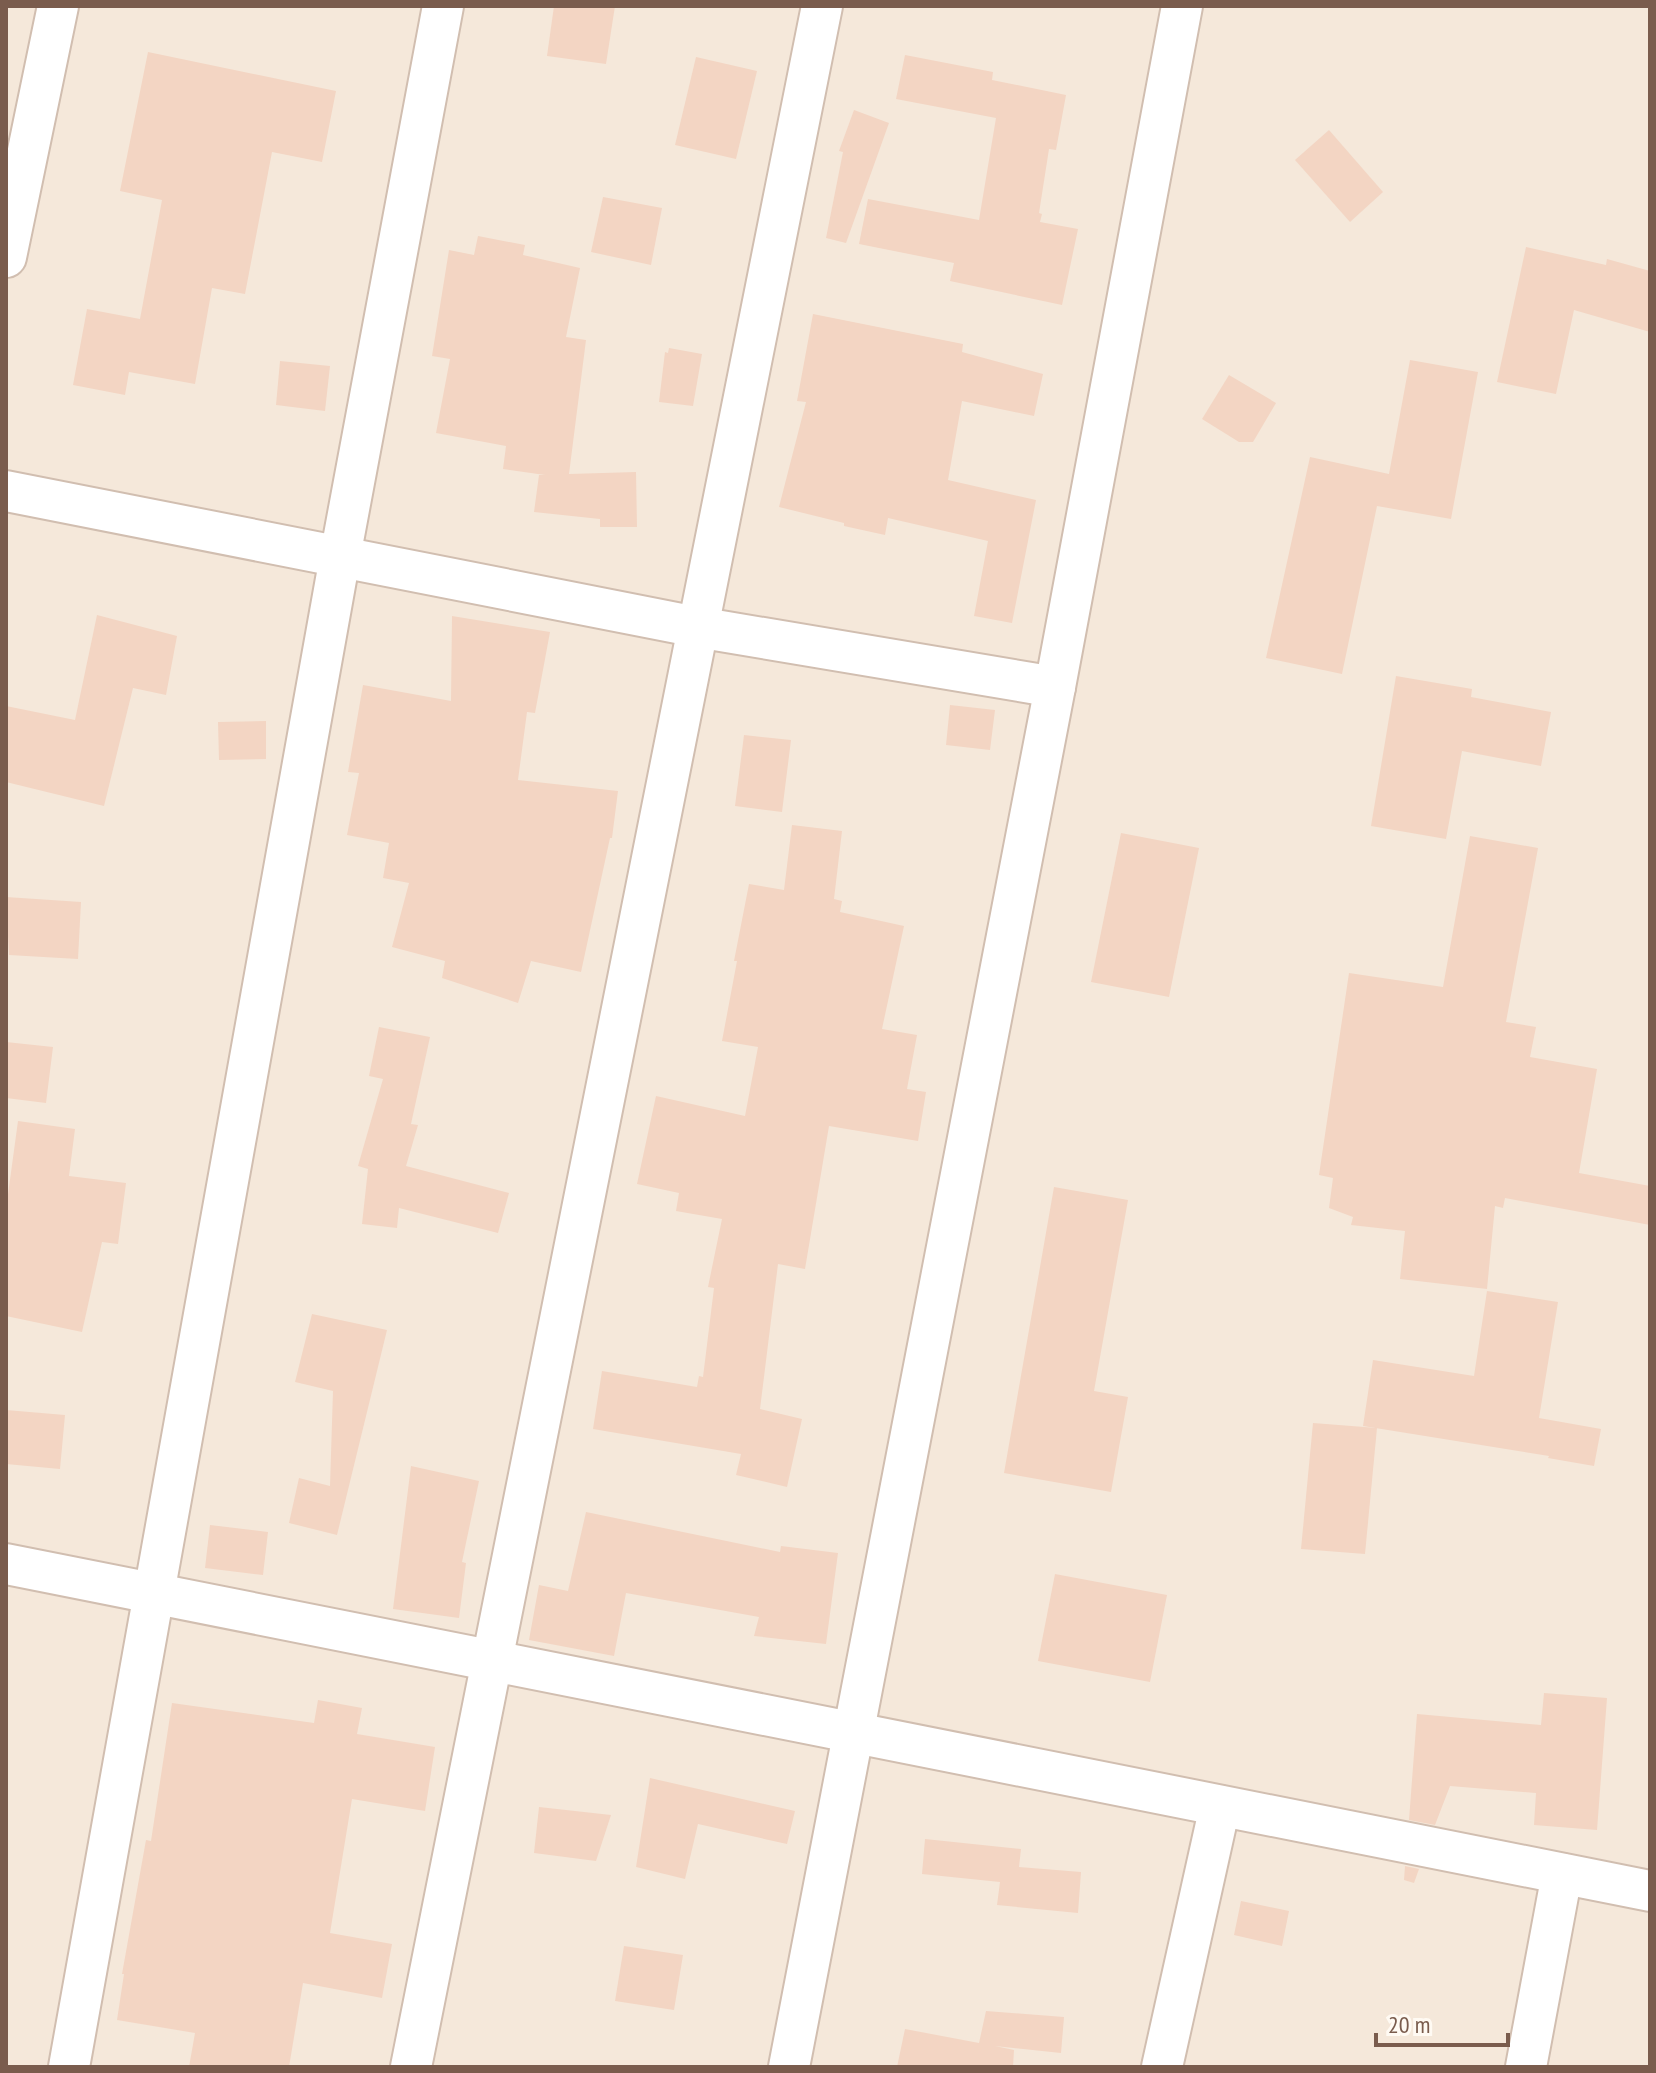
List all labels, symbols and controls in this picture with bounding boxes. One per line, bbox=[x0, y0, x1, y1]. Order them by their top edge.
scale bar bbox=[1376, 1997, 1508, 2047]
text: 20 m bbox=[1388, 2009, 1430, 2040]

